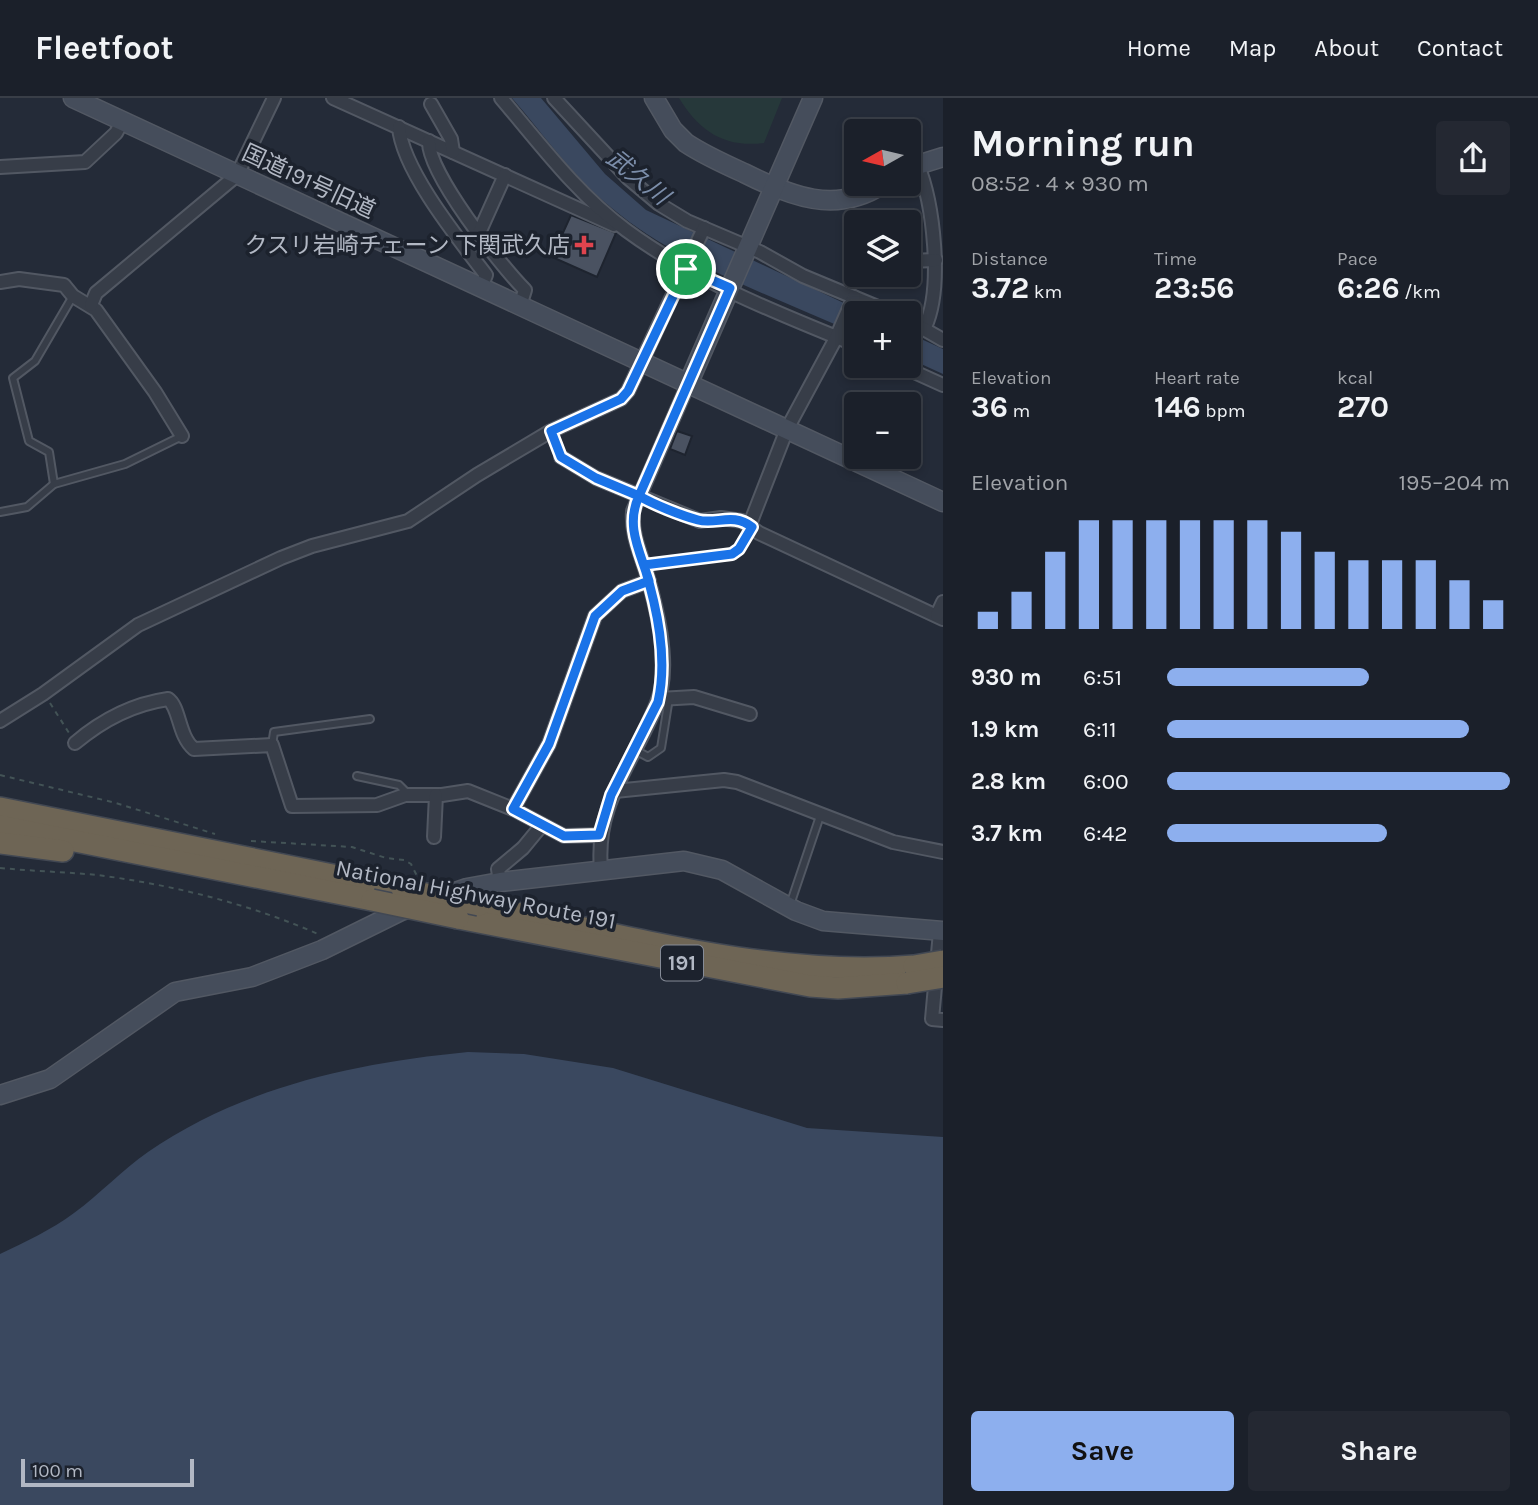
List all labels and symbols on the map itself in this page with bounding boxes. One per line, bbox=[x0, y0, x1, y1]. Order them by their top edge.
north arrow bbox=[844, 119, 920, 196]
street label: 国道191号旧道 bbox=[238, 139, 380, 224]
water label: 武久川 bbox=[601, 143, 677, 212]
place label: クスリ岩崎チェーン 下関武久店 bbox=[244, 232, 570, 259]
marker: クスリ岩崎チェーン 下関武久店 bbox=[576, 237, 592, 253]
pin bbox=[656, 239, 716, 299]
street label: National Highway Route 191 bbox=[334, 854, 618, 935]
road number: 191 bbox=[661, 946, 703, 980]
scale bar bbox=[21, 1456, 194, 1488]

